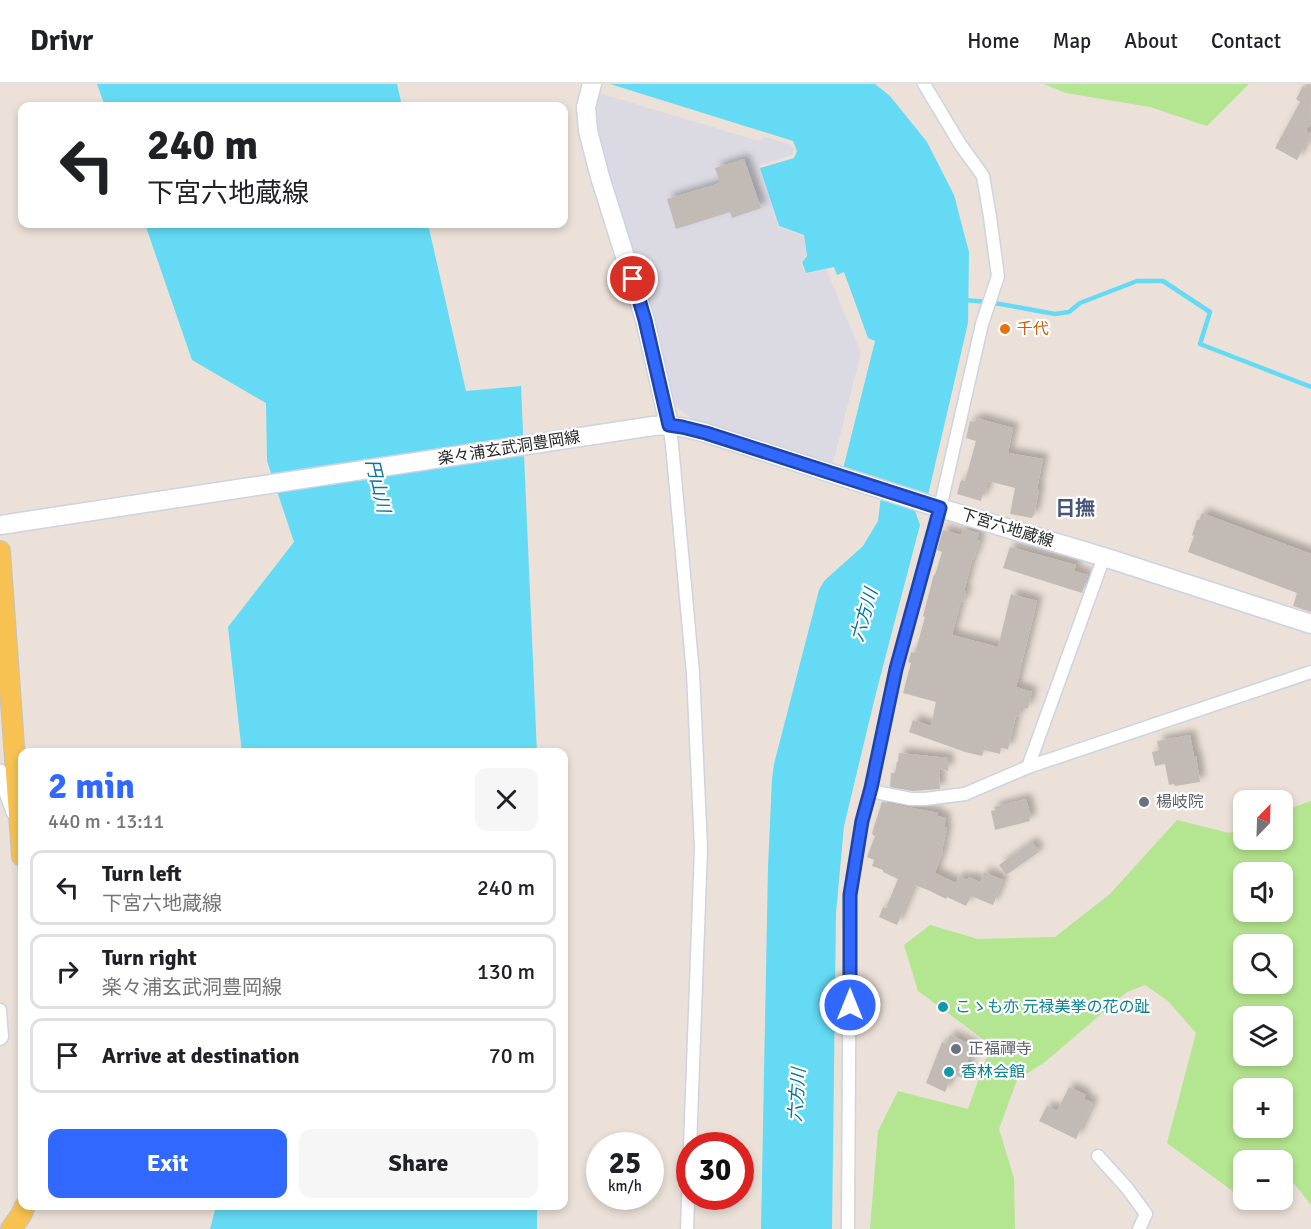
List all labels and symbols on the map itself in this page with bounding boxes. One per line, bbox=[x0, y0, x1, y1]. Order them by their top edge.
pin bbox=[607, 253, 658, 304]
place label: 千代 bbox=[1017, 319, 1049, 339]
marker: 千代 bbox=[998, 322, 1012, 336]
street label: 楽々浦玄武洞豊岡線 bbox=[436, 427, 582, 469]
water label: 円山川 bbox=[361, 457, 395, 517]
district label: 日撫 bbox=[1055, 496, 1095, 521]
street label: 下宮六地蔵線 bbox=[958, 504, 1056, 552]
water label: 六方川 bbox=[846, 584, 883, 644]
north arrow bbox=[1233, 790, 1293, 850]
place label: 楊岐院 bbox=[1156, 792, 1204, 812]
marker: 楊岐院 bbox=[1137, 795, 1151, 809]
position arrow bbox=[818, 973, 882, 1037]
place label: こゝも亦 元禄美挙の花の趾 bbox=[955, 997, 1151, 1017]
marker: こゝも亦 元禄美挙の花の趾 bbox=[936, 1000, 950, 1014]
place label: 正福禪寺 bbox=[968, 1039, 1032, 1059]
marker: 正福禪寺 bbox=[949, 1042, 963, 1056]
place label: 香林会館 bbox=[961, 1062, 1025, 1082]
water label: 六方川 bbox=[784, 1065, 810, 1123]
marker: 香林会館 bbox=[942, 1065, 956, 1079]
speed limit sign: 30 bbox=[676, 1132, 754, 1210]

